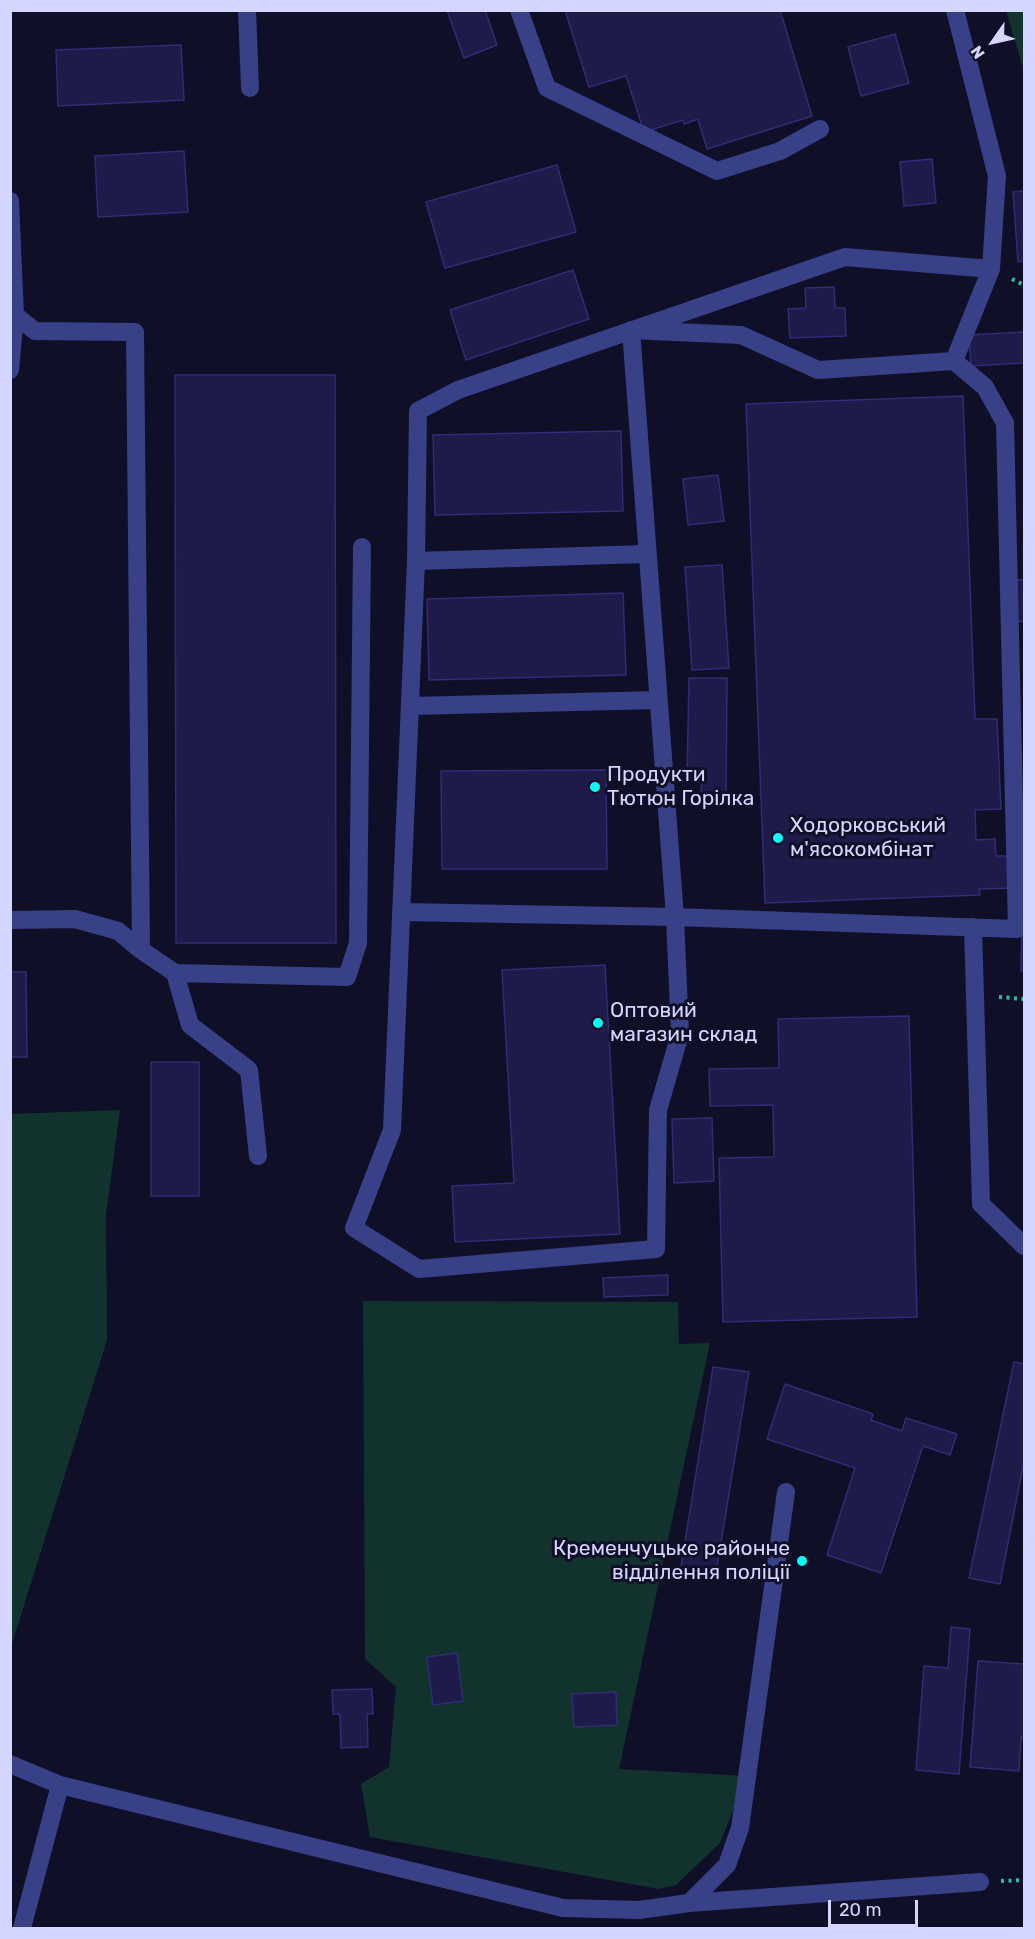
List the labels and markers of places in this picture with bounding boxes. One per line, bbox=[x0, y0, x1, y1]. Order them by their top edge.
place label: Продукти Тютюн Горілка bbox=[607, 762, 754, 812]
marker: Продукти Тютюн Горілка bbox=[588, 780, 602, 794]
place label: Ходорковський м'ясокомбінат bbox=[790, 813, 946, 863]
marker: Ходорковський м'ясокомбінат bbox=[771, 831, 785, 845]
place label: Оптовий магазин склад bbox=[610, 998, 757, 1048]
marker: Оптовий магазин склад bbox=[591, 1016, 605, 1030]
place label: Кременчуцьке районне відділення поліції bbox=[553, 1536, 790, 1586]
marker: Кременчуцьке районне відділення поліції bbox=[795, 1554, 809, 1568]

